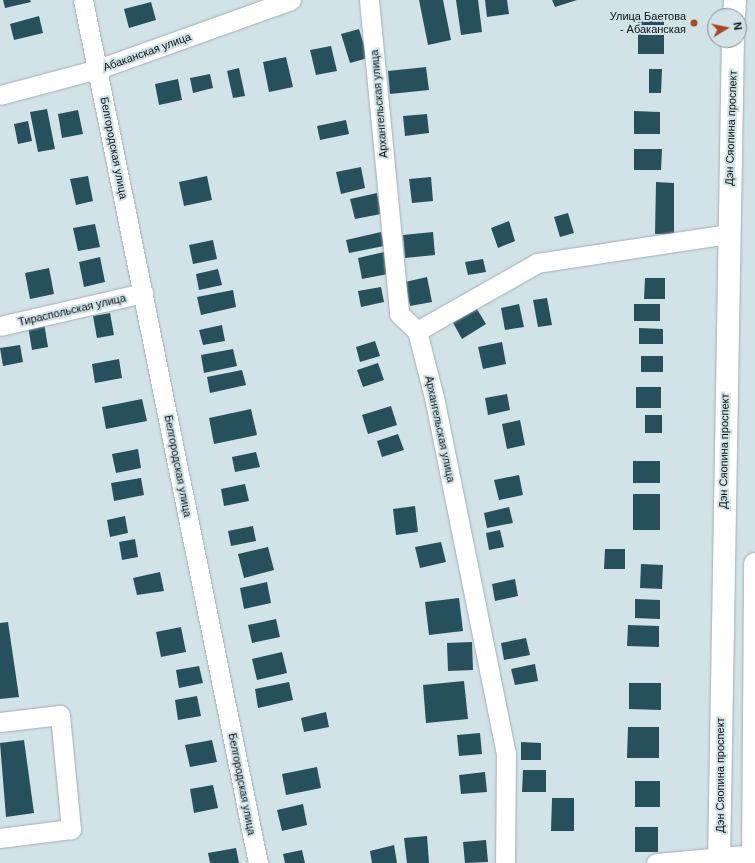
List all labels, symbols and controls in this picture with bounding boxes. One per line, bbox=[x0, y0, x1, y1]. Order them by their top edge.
north arrow bbox=[707, 8, 747, 48]
place label: Улица Баетова - Абаканская bbox=[610, 10, 686, 36]
marker: Улица Баетова - Абаканская bbox=[689, 18, 699, 28]
text: N bbox=[731, 21, 744, 31]
street label: Абаканская улица bbox=[101, 30, 193, 74]
street label: Архангельская улица bbox=[368, 49, 390, 159]
street label: Дэн Сяопина проспект bbox=[722, 70, 740, 186]
street label: Белгородская улица bbox=[98, 96, 130, 200]
street label: Тираспольская улица bbox=[17, 291, 127, 329]
street label: Архангельская улица bbox=[422, 375, 458, 483]
street label: Дэн Сяопина проспект bbox=[716, 393, 732, 509]
street label: Белгородская улица bbox=[162, 414, 194, 518]
street label: Дэн Сяопина проспект bbox=[713, 717, 727, 833]
street label: Белгородская улица bbox=[226, 732, 258, 836]

